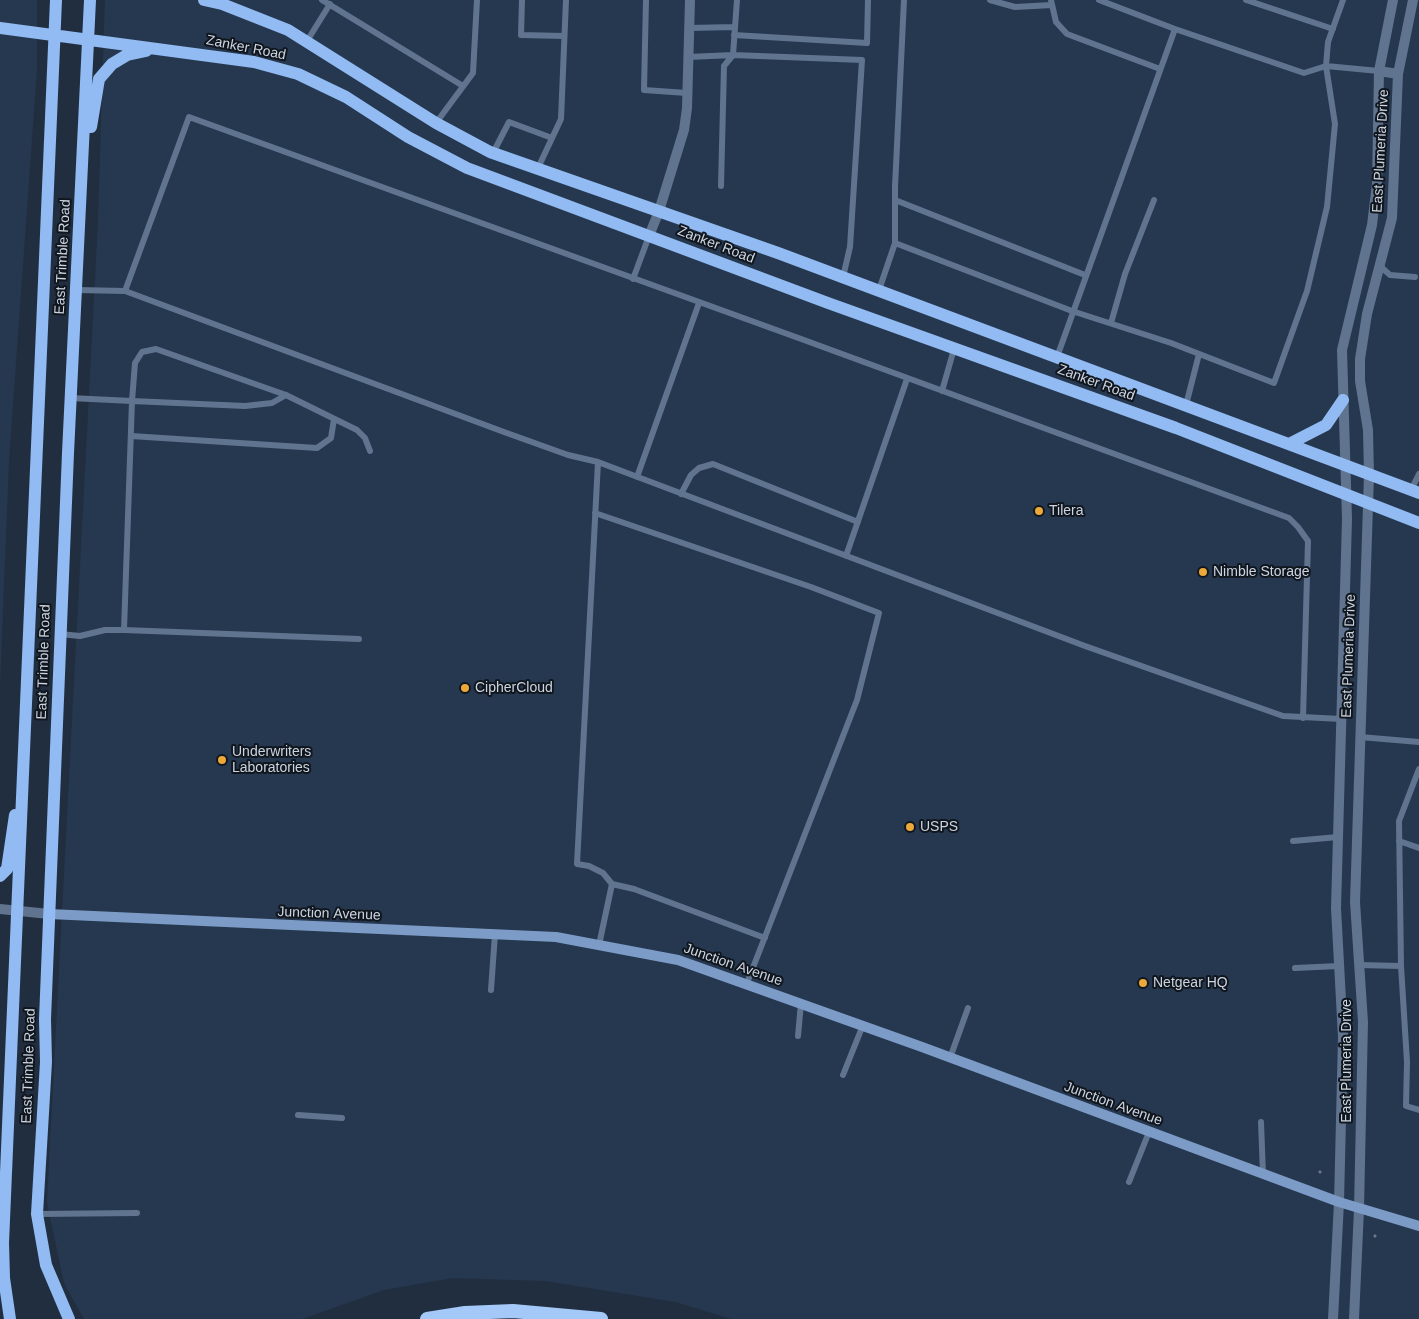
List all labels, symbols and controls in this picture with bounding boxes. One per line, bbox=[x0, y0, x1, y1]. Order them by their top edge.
street label: Zanker Road bbox=[205, 32, 287, 64]
street label: East Plumeria Drive bbox=[1369, 89, 1393, 213]
street label: East Trimble Road bbox=[52, 199, 74, 315]
street label: Zanker Road bbox=[675, 223, 757, 267]
street label: Zanker Road bbox=[1055, 361, 1137, 405]
place label: Tilera bbox=[1049, 503, 1083, 519]
marker: Tilera bbox=[1033, 505, 1045, 517]
place label: Nimble Storage bbox=[1213, 564, 1309, 580]
marker: Nimble Storage bbox=[1197, 566, 1209, 578]
street label: East Plumeria Drive bbox=[1338, 594, 1360, 718]
street label: East Trimble Road bbox=[34, 604, 54, 720]
place label: CipherCloud bbox=[475, 680, 553, 696]
marker: CipherCloud bbox=[459, 682, 471, 694]
place label: Underwriters Laboratories bbox=[232, 744, 311, 776]
marker: Underwriters Laboratories bbox=[216, 754, 228, 766]
place label: USPS bbox=[920, 819, 958, 835]
marker: USPS bbox=[904, 821, 916, 833]
street label: Junction Avenue bbox=[277, 904, 381, 924]
street label: Junction Avenue bbox=[681, 940, 785, 990]
place label: Netgear HQ bbox=[1153, 975, 1228, 991]
marker: Netgear HQ bbox=[1137, 977, 1149, 989]
street label: East Plumeria Drive bbox=[1339, 999, 1355, 1123]
street label: East Trimble Road bbox=[19, 1008, 39, 1124]
street label: Junction Avenue bbox=[1062, 1078, 1164, 1130]

